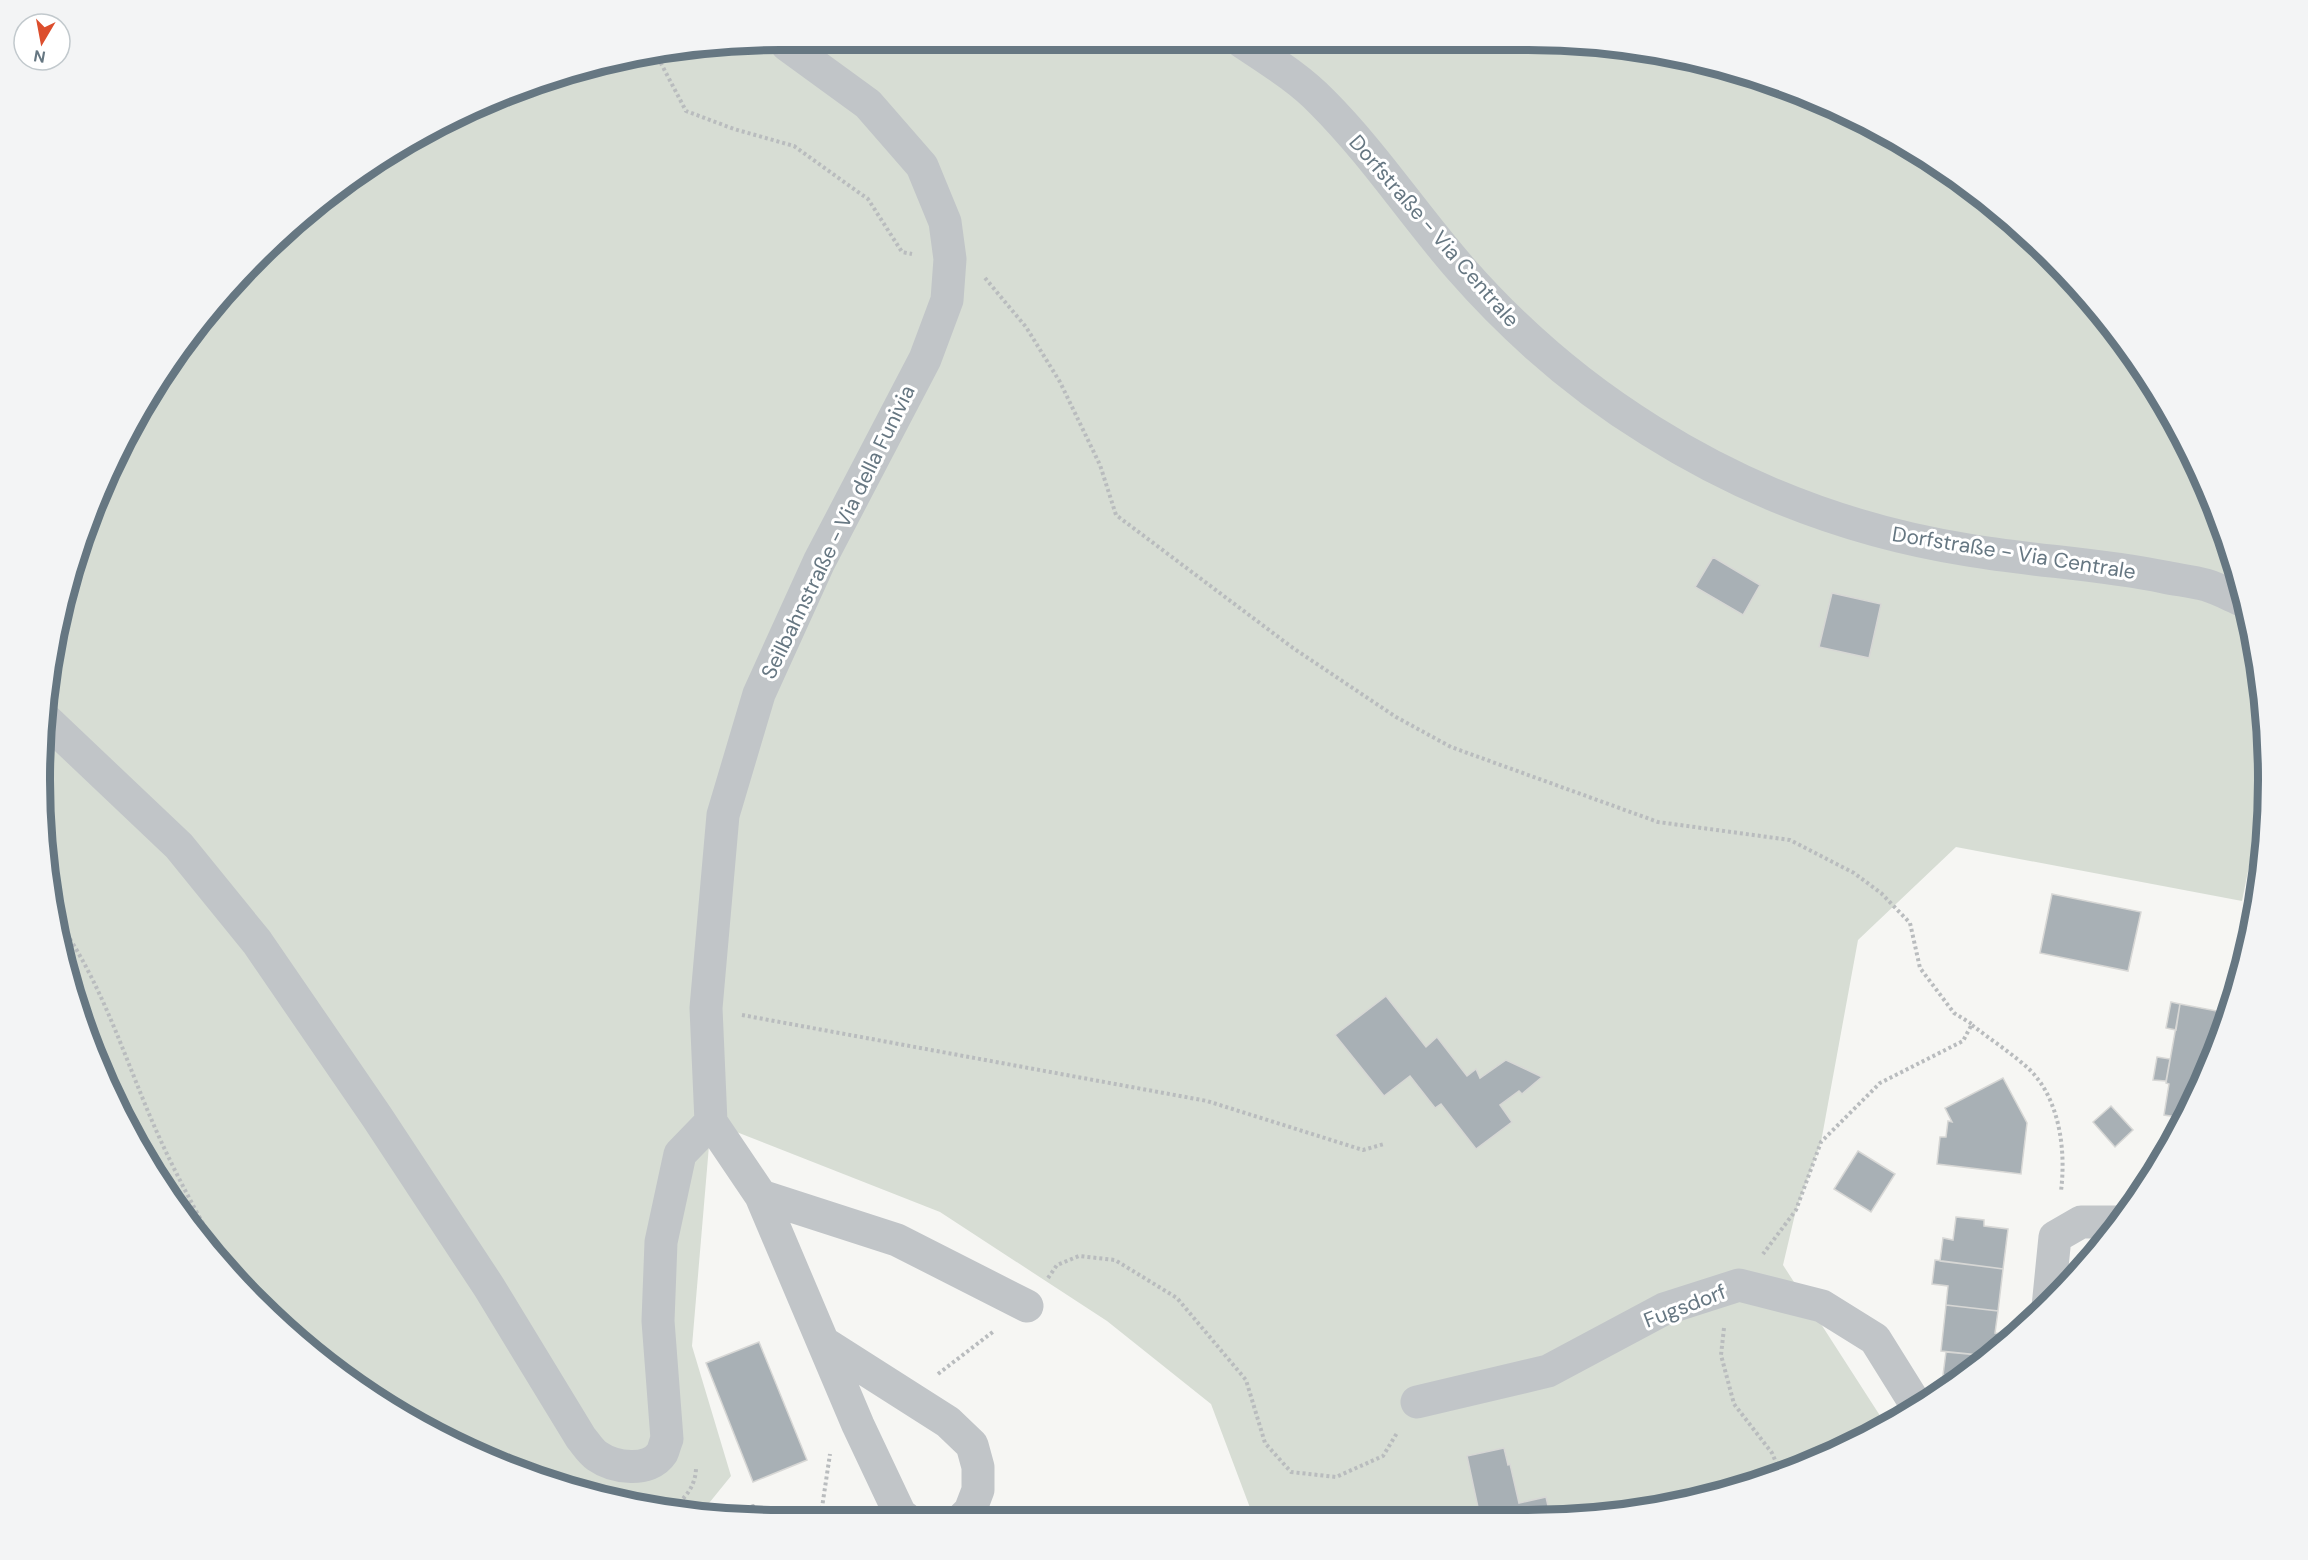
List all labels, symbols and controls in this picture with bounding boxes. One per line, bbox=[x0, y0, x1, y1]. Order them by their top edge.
north arrow bbox=[12, 12, 72, 72]
text: N bbox=[32, 45, 47, 68]
street label: Dorfstraße - Via Centrale bbox=[1343, 129, 1525, 333]
street label: Seilbahnstraße - Via della Funivia bbox=[755, 380, 921, 684]
street label: Dorfstraße - Via Centrale bbox=[1890, 520, 2138, 586]
street label: Fugsdorf bbox=[1640, 1278, 1730, 1334]

